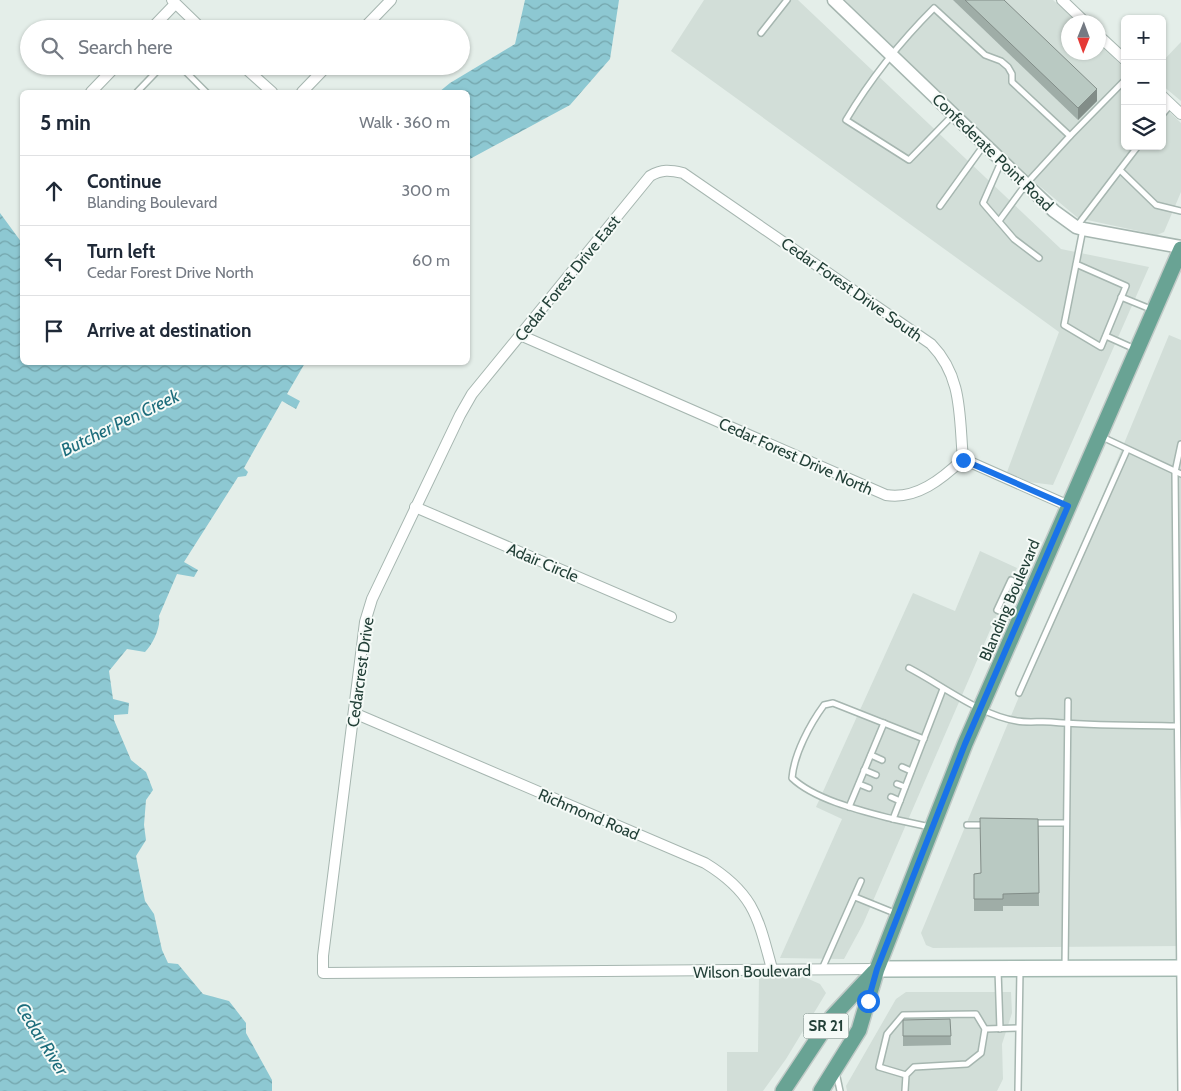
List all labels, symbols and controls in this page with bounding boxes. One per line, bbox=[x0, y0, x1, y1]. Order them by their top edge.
north arrow bbox=[1061, 15, 1106, 60]
map controls bbox=[1121, 15, 1166, 150]
button: + bbox=[1121, 15, 1166, 60]
search box bbox=[20, 20, 470, 75]
icon: search bbox=[38, 34, 66, 62]
text: Search here bbox=[78, 36, 172, 59]
button: − bbox=[1121, 60, 1166, 105]
street label: Confederate Point Road bbox=[928, 90, 1057, 215]
button: layers bbox=[1121, 105, 1166, 150]
text: 5 min bbox=[40, 110, 91, 135]
text: Walk · 360 m bbox=[359, 113, 450, 132]
text: Continue bbox=[87, 170, 161, 193]
icon: ahead bbox=[40, 177, 68, 205]
text: 300 m bbox=[401, 181, 450, 200]
text: Blanding Boulevard bbox=[87, 193, 217, 212]
street label: Cedar Forest Drive East bbox=[511, 211, 624, 345]
street label: Cedar Forest Drive South bbox=[777, 233, 926, 345]
text: Turn left bbox=[87, 240, 155, 263]
icon: left bbox=[40, 247, 68, 275]
text: 60 m bbox=[412, 251, 450, 270]
text: Cedar Forest Drive North bbox=[87, 263, 254, 282]
icon: arrive bbox=[40, 317, 68, 345]
text: Arrive at destination bbox=[87, 319, 251, 342]
water label: Butcher Pen Creek bbox=[57, 384, 184, 461]
street label: Cedar Forest Drive North bbox=[716, 414, 876, 499]
route end bbox=[952, 449, 975, 472]
street label: Blanding Boulevard bbox=[975, 536, 1044, 664]
street label: Adair Circle bbox=[504, 539, 582, 586]
street label: Cedarcrest Drive bbox=[343, 616, 378, 728]
street label: Richmond Road bbox=[535, 785, 642, 844]
street label: Wilson Boulevard bbox=[693, 961, 811, 982]
route start bbox=[857, 990, 880, 1013]
water label: Cedar River bbox=[11, 998, 74, 1081]
road number: SR 21 bbox=[804, 1014, 848, 1038]

